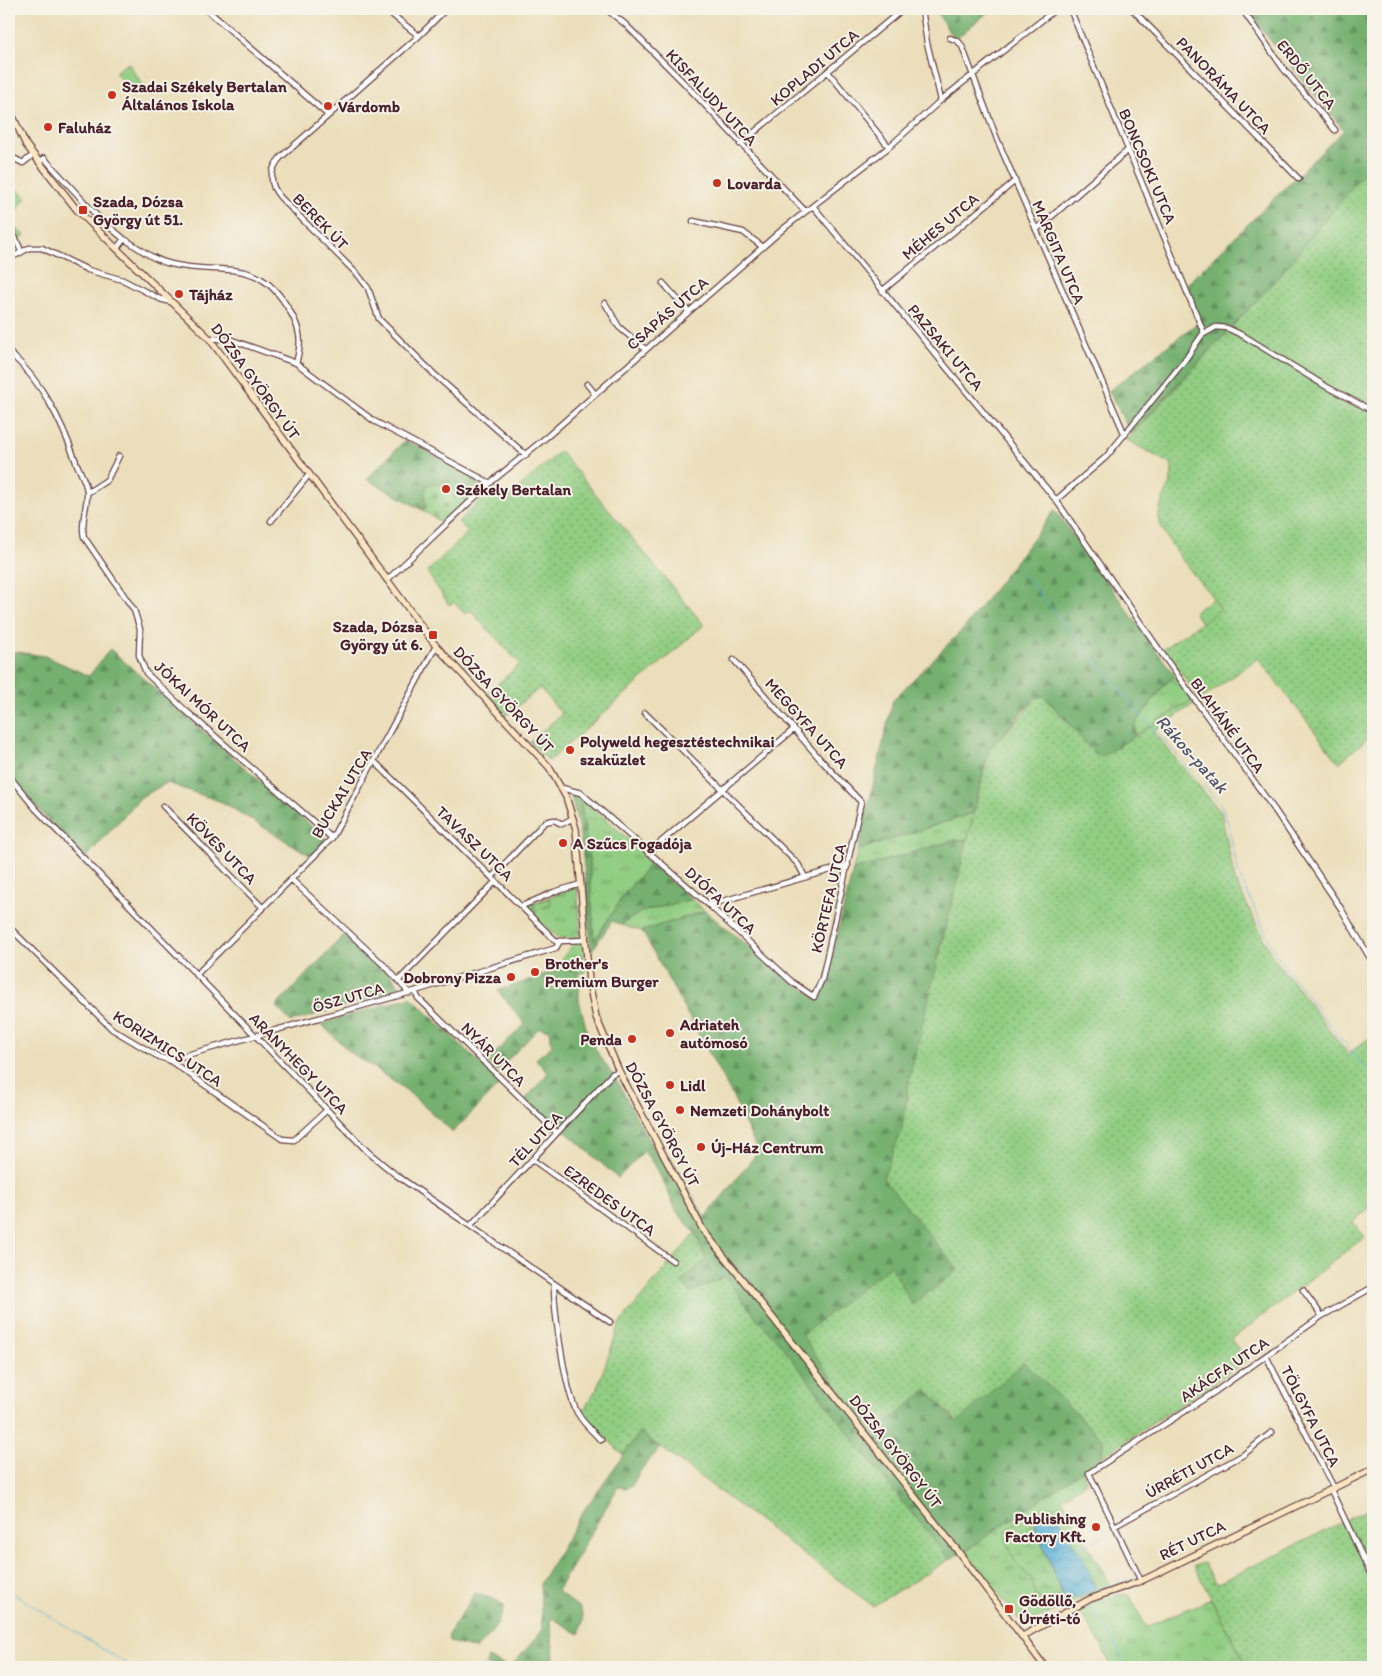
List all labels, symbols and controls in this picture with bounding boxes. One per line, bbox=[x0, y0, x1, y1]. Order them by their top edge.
street label: KOPLADI UTCA bbox=[766, 25, 862, 110]
street label: PANORÁMA UTCA bbox=[1172, 33, 1275, 138]
street label: ERDŐ UTCA bbox=[1273, 36, 1340, 113]
street label: KISFALUDY UTCA bbox=[662, 45, 761, 150]
place label: Szadai Székely Bertalan Általános Iskola bbox=[121, 77, 288, 114]
marker: Szadai Székely Bertalan Általános Iskola bbox=[106, 89, 118, 101]
place label: Várdomb bbox=[338, 97, 400, 116]
marker: Várdomb bbox=[322, 100, 334, 112]
street label: BONCSOKI UTCA bbox=[1115, 106, 1180, 227]
place label: Faluház bbox=[58, 118, 112, 137]
marker: Faluház bbox=[42, 121, 54, 133]
place label: Lovarda bbox=[727, 174, 782, 193]
marker: Lovarda bbox=[711, 177, 723, 189]
street label: BEREK ÚT bbox=[289, 189, 352, 254]
street label: MÉHES UTCA bbox=[898, 189, 982, 264]
place label: Szada, Dózsa György út 51. bbox=[93, 192, 184, 230]
street label: MARGITA UTCA bbox=[1028, 197, 1089, 307]
marker: Szada, Dózsa György út 51. bbox=[77, 204, 89, 216]
street label: CSAPÁS UTCA bbox=[623, 273, 712, 354]
place label: Tájház bbox=[188, 285, 233, 305]
marker: Tájház bbox=[173, 288, 185, 300]
street label: PAZSAKI UTCA bbox=[904, 300, 987, 394]
street label: DÓZSA GYÖRGY ÚT bbox=[207, 319, 304, 443]
place label: Székely Bertalan bbox=[456, 480, 572, 500]
marker: Székely Bertalan bbox=[440, 483, 452, 495]
place label: Szada, Dózsa György út 6. bbox=[333, 617, 424, 655]
marker: Szada, Dózsa György út 6. bbox=[427, 629, 439, 641]
street label: DÓZSA GYÖRGY ÚT bbox=[449, 642, 558, 757]
street label: JÓKAI MÓR UTCA bbox=[150, 657, 255, 756]
street label: MEGGYFA UTCA bbox=[761, 674, 852, 772]
street label: BLAHÁNÉ UTCA bbox=[1187, 674, 1269, 777]
water label: Rákos-patak bbox=[1151, 710, 1234, 799]
place label: Polyweld hegesztéstechnikai szaküzlet bbox=[580, 732, 775, 769]
marker: Polyweld hegesztéstechnikai szaküzlet bbox=[564, 744, 576, 756]
street label: BUCKAI UTCA bbox=[307, 745, 376, 842]
street label: TAVASZ UTCA bbox=[432, 802, 517, 885]
street label: KÖVES UTCA bbox=[183, 808, 261, 888]
place label: A Szűcs Fogadója bbox=[572, 834, 692, 854]
marker: A Szűcs Fogadója bbox=[557, 837, 569, 849]
street label: KÖRTEFA UTCA bbox=[807, 842, 850, 955]
street label: DIÓFA UTCA bbox=[681, 863, 760, 938]
place label: Brother's Premium Burger bbox=[545, 954, 659, 992]
marker: Brother's Premium Burger bbox=[529, 966, 541, 978]
place label: Dobrony Pizza bbox=[403, 968, 502, 988]
marker: Dobrony Pizza bbox=[505, 971, 517, 983]
street label: ŐSZ UTCA bbox=[310, 978, 386, 1017]
street label: KORIZMICS UTCA bbox=[110, 1006, 226, 1091]
street label: ARANYHEGY UTCA bbox=[245, 1009, 352, 1118]
place label: Adriateh autómosó bbox=[679, 1015, 748, 1052]
street label: NYÁR UTCA bbox=[457, 1018, 530, 1091]
marker: Adriateh autómosó bbox=[664, 1027, 676, 1039]
place label: Penda bbox=[580, 1030, 622, 1049]
marker: Penda bbox=[626, 1033, 638, 1045]
street label: DÓZSA GYÖRGY ÚT bbox=[622, 1058, 704, 1190]
place label: Lidl bbox=[680, 1076, 706, 1095]
marker: Lidl bbox=[664, 1079, 676, 1091]
place label: Nemzeti Dohánybolt bbox=[690, 1101, 829, 1121]
marker: Nemzeti Dohánybolt bbox=[674, 1104, 686, 1116]
street label: TÉL UTCA bbox=[505, 1107, 566, 1171]
place label: Új-Ház Centrum bbox=[711, 1138, 824, 1158]
marker: Új-Ház Centrum bbox=[695, 1141, 707, 1153]
street label: EZREDES UTCA bbox=[560, 1161, 659, 1240]
street label: AKÁCFA UTCA bbox=[1176, 1333, 1272, 1406]
street label: TÖLGYFA UTCA bbox=[1277, 1363, 1344, 1470]
street label: DÓZSA GYÖRGY ÚT bbox=[845, 1391, 946, 1512]
street label: ÚRRÉTI UTCA bbox=[1142, 1438, 1237, 1502]
place label: Publishing Factory Kft. bbox=[1005, 1509, 1087, 1547]
street label: RÉT UTCA bbox=[1156, 1516, 1228, 1565]
marker: Publishing Factory Kft. bbox=[1090, 1521, 1102, 1533]
place label: Gödöllő, Úrréti-tó bbox=[1019, 1591, 1080, 1628]
marker: Gödöllő, Úrréti-tó bbox=[1003, 1603, 1015, 1615]

